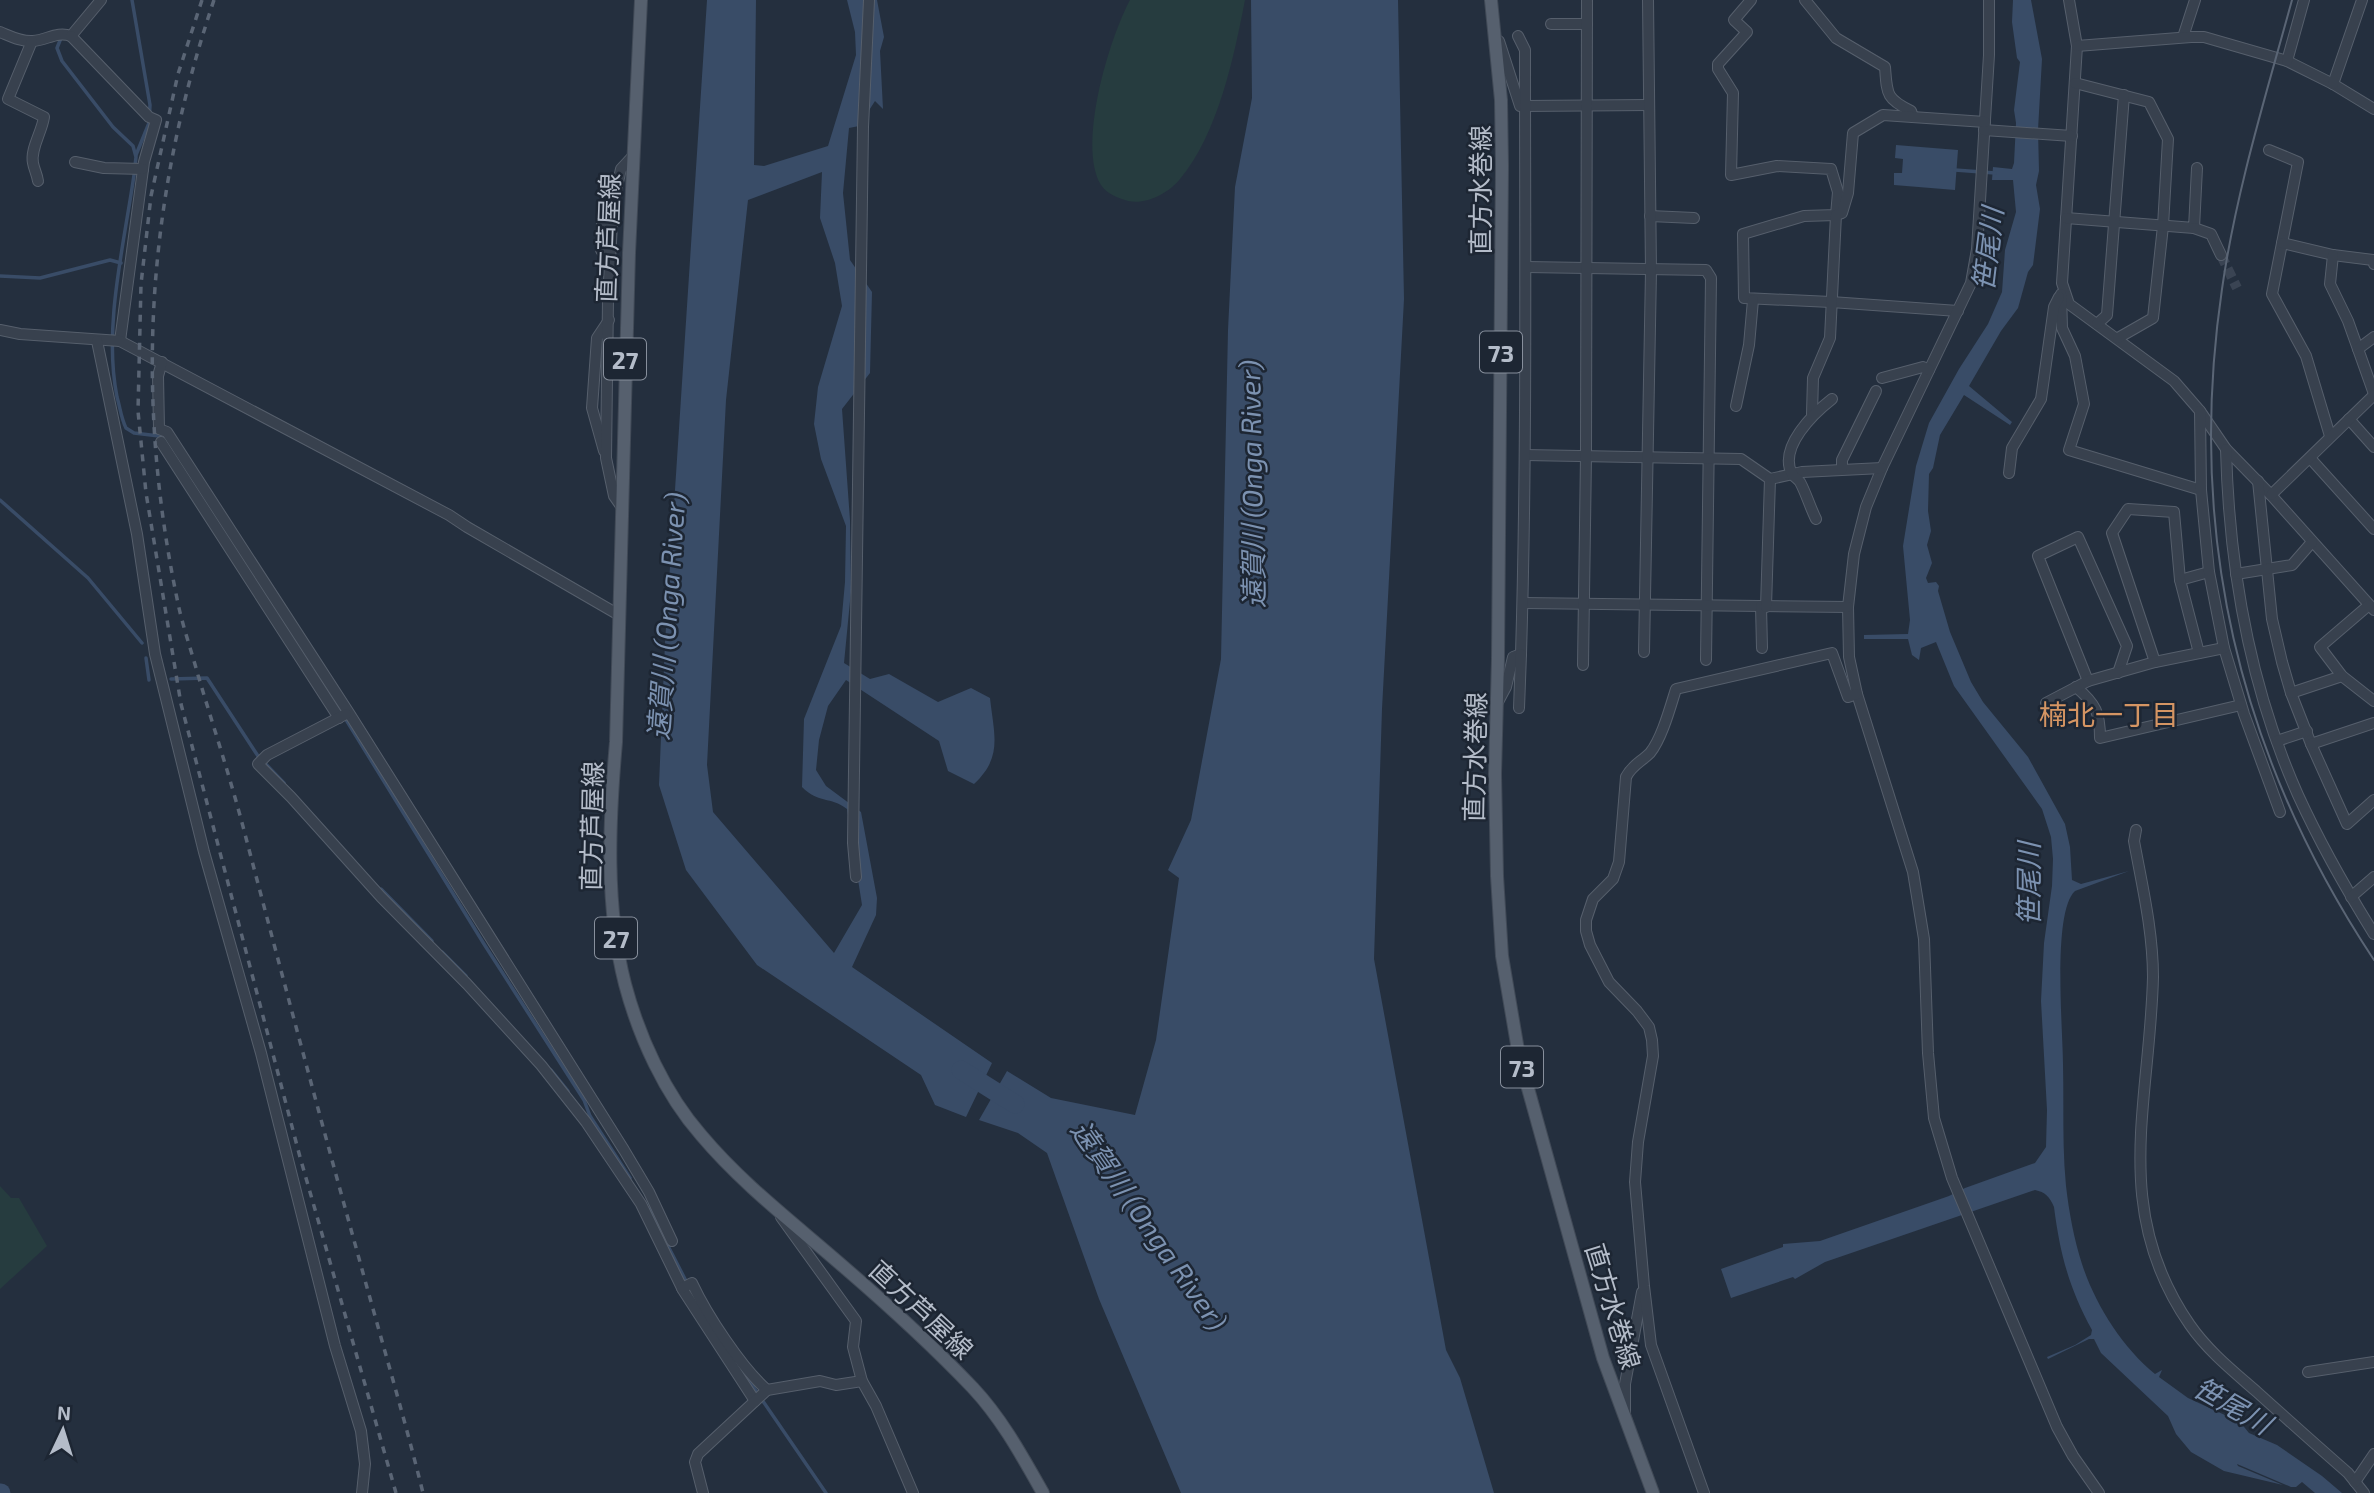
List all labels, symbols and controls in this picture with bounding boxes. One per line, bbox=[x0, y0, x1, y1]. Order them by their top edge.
street label: 直方水巻線 bbox=[1464, 125, 1495, 255]
street label: 直方芦屋線 bbox=[589, 172, 625, 304]
water label: 笹尾川 bbox=[1965, 202, 2009, 293]
road number: 73 bbox=[1480, 332, 1522, 372]
road number: 27 bbox=[604, 338, 646, 380]
water label: 遠賀川 (Onga River) bbox=[1232, 359, 1270, 609]
water label: 遠賀川 (Onga River) bbox=[640, 491, 692, 741]
street label: 直方水巻線 bbox=[1457, 692, 1491, 822]
district label: 楠北一丁目 bbox=[2039, 697, 2179, 731]
street label: 直方芦屋線 bbox=[574, 761, 608, 891]
water label: 笹尾川 bbox=[2011, 839, 2045, 926]
road number: 27 bbox=[595, 918, 637, 958]
road number: 73 bbox=[1501, 1046, 1543, 1087]
water label: 遠賀川 (Onga River) bbox=[1065, 1113, 1235, 1337]
street label: 直方水巻線 bbox=[1580, 1239, 1648, 1373]
street label: 直方芦屋線 bbox=[864, 1253, 980, 1365]
water label: 笹尾川 bbox=[2188, 1369, 2280, 1442]
north arrow bbox=[28, 1395, 98, 1465]
text: N bbox=[57, 1401, 72, 1424]

